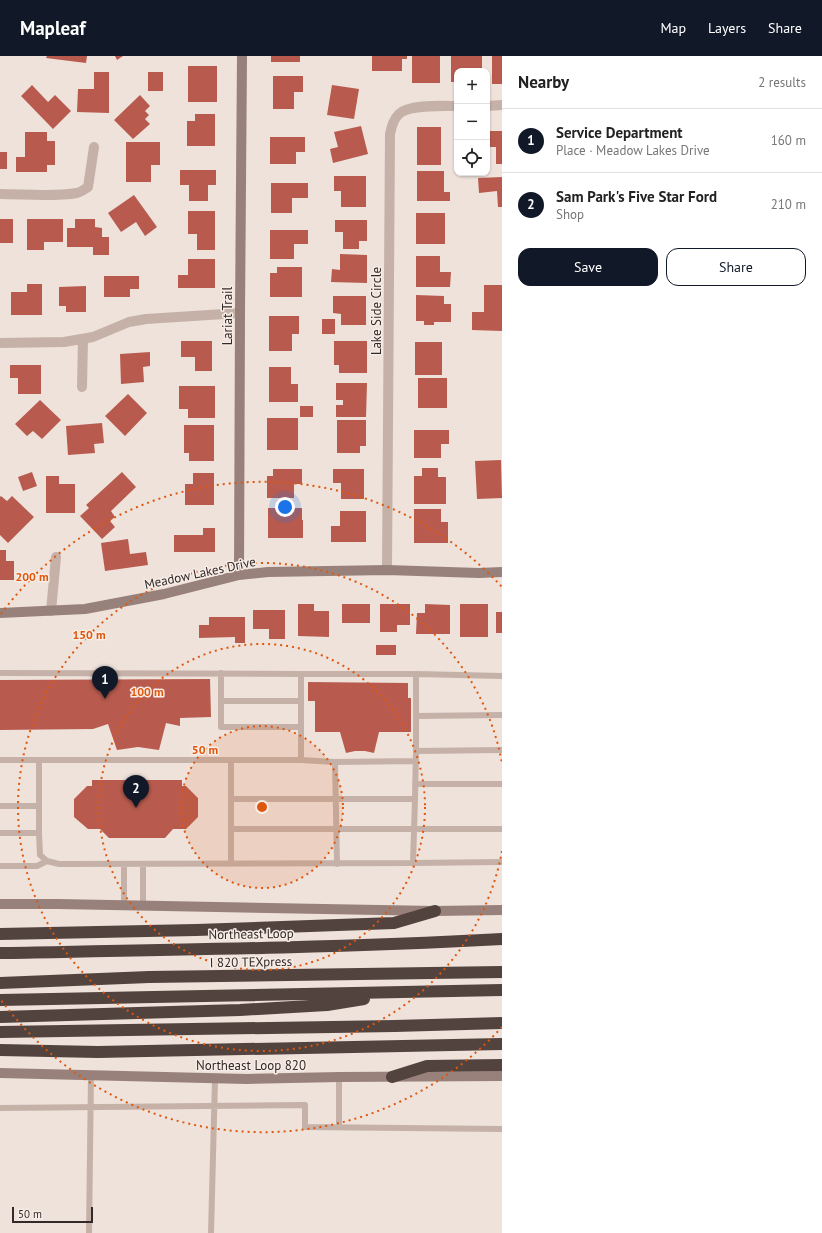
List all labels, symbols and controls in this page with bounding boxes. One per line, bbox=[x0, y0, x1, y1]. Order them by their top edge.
text: Mapleaf bbox=[20, 16, 86, 40]
text: Map bbox=[660, 19, 686, 37]
text: Layers bbox=[708, 19, 746, 37]
text: Share bbox=[768, 19, 802, 37]
map controls bbox=[454, 68, 490, 176]
button: + bbox=[454, 68, 490, 104]
text: Nearby bbox=[518, 71, 569, 93]
text: 2 results bbox=[758, 74, 806, 91]
button: − bbox=[454, 104, 490, 140]
text: Service Department bbox=[556, 123, 683, 142]
text: 1 bbox=[527, 132, 535, 149]
text: 160 m bbox=[771, 132, 806, 149]
button: locate bbox=[454, 140, 490, 176]
text: Place · Meadow Lakes Drive bbox=[556, 142, 710, 159]
text: Sam Park's Five Star Ford bbox=[556, 187, 717, 206]
text: 2 bbox=[527, 196, 535, 213]
text: 210 m bbox=[771, 196, 806, 213]
text: Shop bbox=[556, 206, 584, 223]
button: Save bbox=[518, 248, 658, 286]
button: Share bbox=[666, 248, 806, 286]
street label: Lake Side Circle bbox=[368, 267, 385, 355]
street label: Lariat Trail bbox=[219, 286, 236, 345]
your location bbox=[275, 497, 295, 517]
street label: Meadow Lakes Drive bbox=[143, 553, 257, 593]
text: 200 m bbox=[15, 569, 49, 584]
text: 150 m bbox=[72, 627, 106, 642]
pin: 1 bbox=[92, 666, 118, 699]
text: 100 m bbox=[130, 684, 164, 699]
text: 50 m bbox=[192, 742, 218, 757]
pin: 2 bbox=[123, 775, 149, 808]
centre of rings bbox=[255, 800, 269, 814]
street label: Northeast Loop bbox=[208, 925, 294, 943]
street label: I 820 TEXpress bbox=[210, 953, 292, 971]
street label: Northeast Loop 820 bbox=[196, 1057, 306, 1074]
scale bar bbox=[12, 1205, 93, 1224]
text: 50 m bbox=[18, 1207, 42, 1221]

